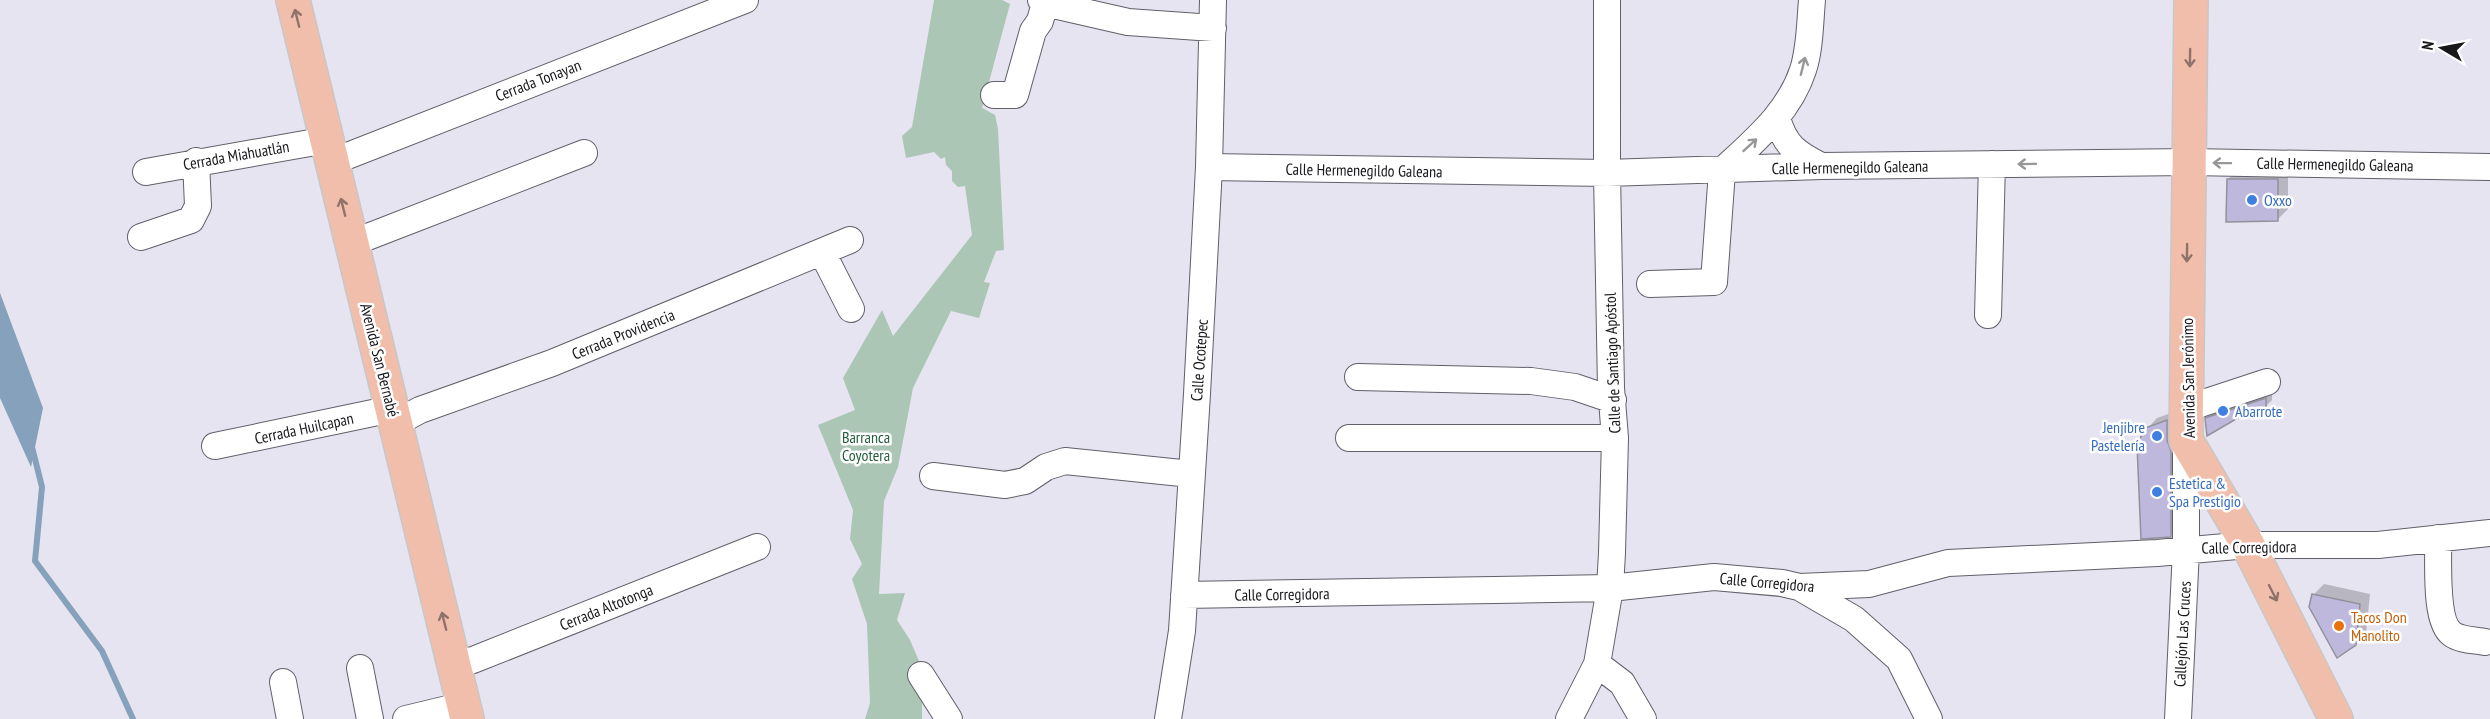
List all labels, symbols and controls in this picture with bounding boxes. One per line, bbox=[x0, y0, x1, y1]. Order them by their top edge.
one-way arrow bbox=[291, 9, 303, 28]
north arrow bbox=[2412, 18, 2472, 78]
text: N bbox=[2417, 39, 2438, 51]
one-way arrow bbox=[2185, 48, 2196, 68]
street label: Cerrada Tonayan bbox=[492, 54, 584, 106]
one-way arrow bbox=[1797, 57, 1809, 76]
street label: Cerrada Miahuatlán bbox=[181, 136, 291, 174]
one-way arrow bbox=[1742, 138, 1757, 152]
street label: Calle Hermenegildo Galeana bbox=[2256, 153, 2414, 175]
street label: Calle Hermenegildo Galeana bbox=[1771, 156, 1929, 178]
one-way arrow bbox=[2212, 157, 2232, 168]
one-way arrow bbox=[2017, 158, 2037, 170]
street label: Calle Hermenegildo Galeana bbox=[1285, 159, 1443, 181]
place label: Oxxo bbox=[2264, 190, 2292, 210]
marker: Oxxo bbox=[2245, 193, 2259, 207]
one-way arrow bbox=[337, 198, 349, 217]
one-way arrow bbox=[2182, 243, 2193, 263]
street label: Calle de Santiago Apóstol bbox=[1600, 292, 1624, 434]
street label: Avenida San Bernabé bbox=[356, 301, 404, 419]
street label: Cerrada Providencia bbox=[569, 304, 677, 364]
street label: Calle Ocotepec bbox=[1186, 318, 1212, 402]
street label: Avenida San Jerónimo bbox=[2177, 318, 2199, 438]
place label: Abarrote bbox=[2235, 401, 2282, 421]
marker: Abarrote bbox=[2216, 404, 2230, 418]
street label: Cerrada Huilcapan bbox=[253, 408, 355, 448]
place label: Jenjibre Pastelería bbox=[2091, 417, 2145, 455]
park label: Barranca Coyotera bbox=[842, 427, 890, 465]
marker: Jenjibre Pastelería bbox=[2150, 429, 2164, 443]
place label: Estetica & Spa Prestigio bbox=[2169, 473, 2241, 511]
marker: Estetica & Spa Prestigio bbox=[2150, 485, 2164, 499]
street label: Calle Corregidora bbox=[2201, 536, 2297, 558]
street label: Calle Corregidora bbox=[1719, 568, 1815, 596]
street label: Cerrada Altotonga bbox=[556, 579, 656, 635]
street label: Callejón Las Cruces bbox=[2169, 581, 2195, 687]
street label: Calle Corregidora bbox=[1234, 583, 1330, 605]
one-way arrow bbox=[2267, 584, 2279, 602]
place label: Tacos Don Manolito bbox=[2351, 607, 2407, 645]
one-way arrow bbox=[437, 612, 449, 631]
marker: Tacos Don Manolito bbox=[2332, 619, 2346, 633]

